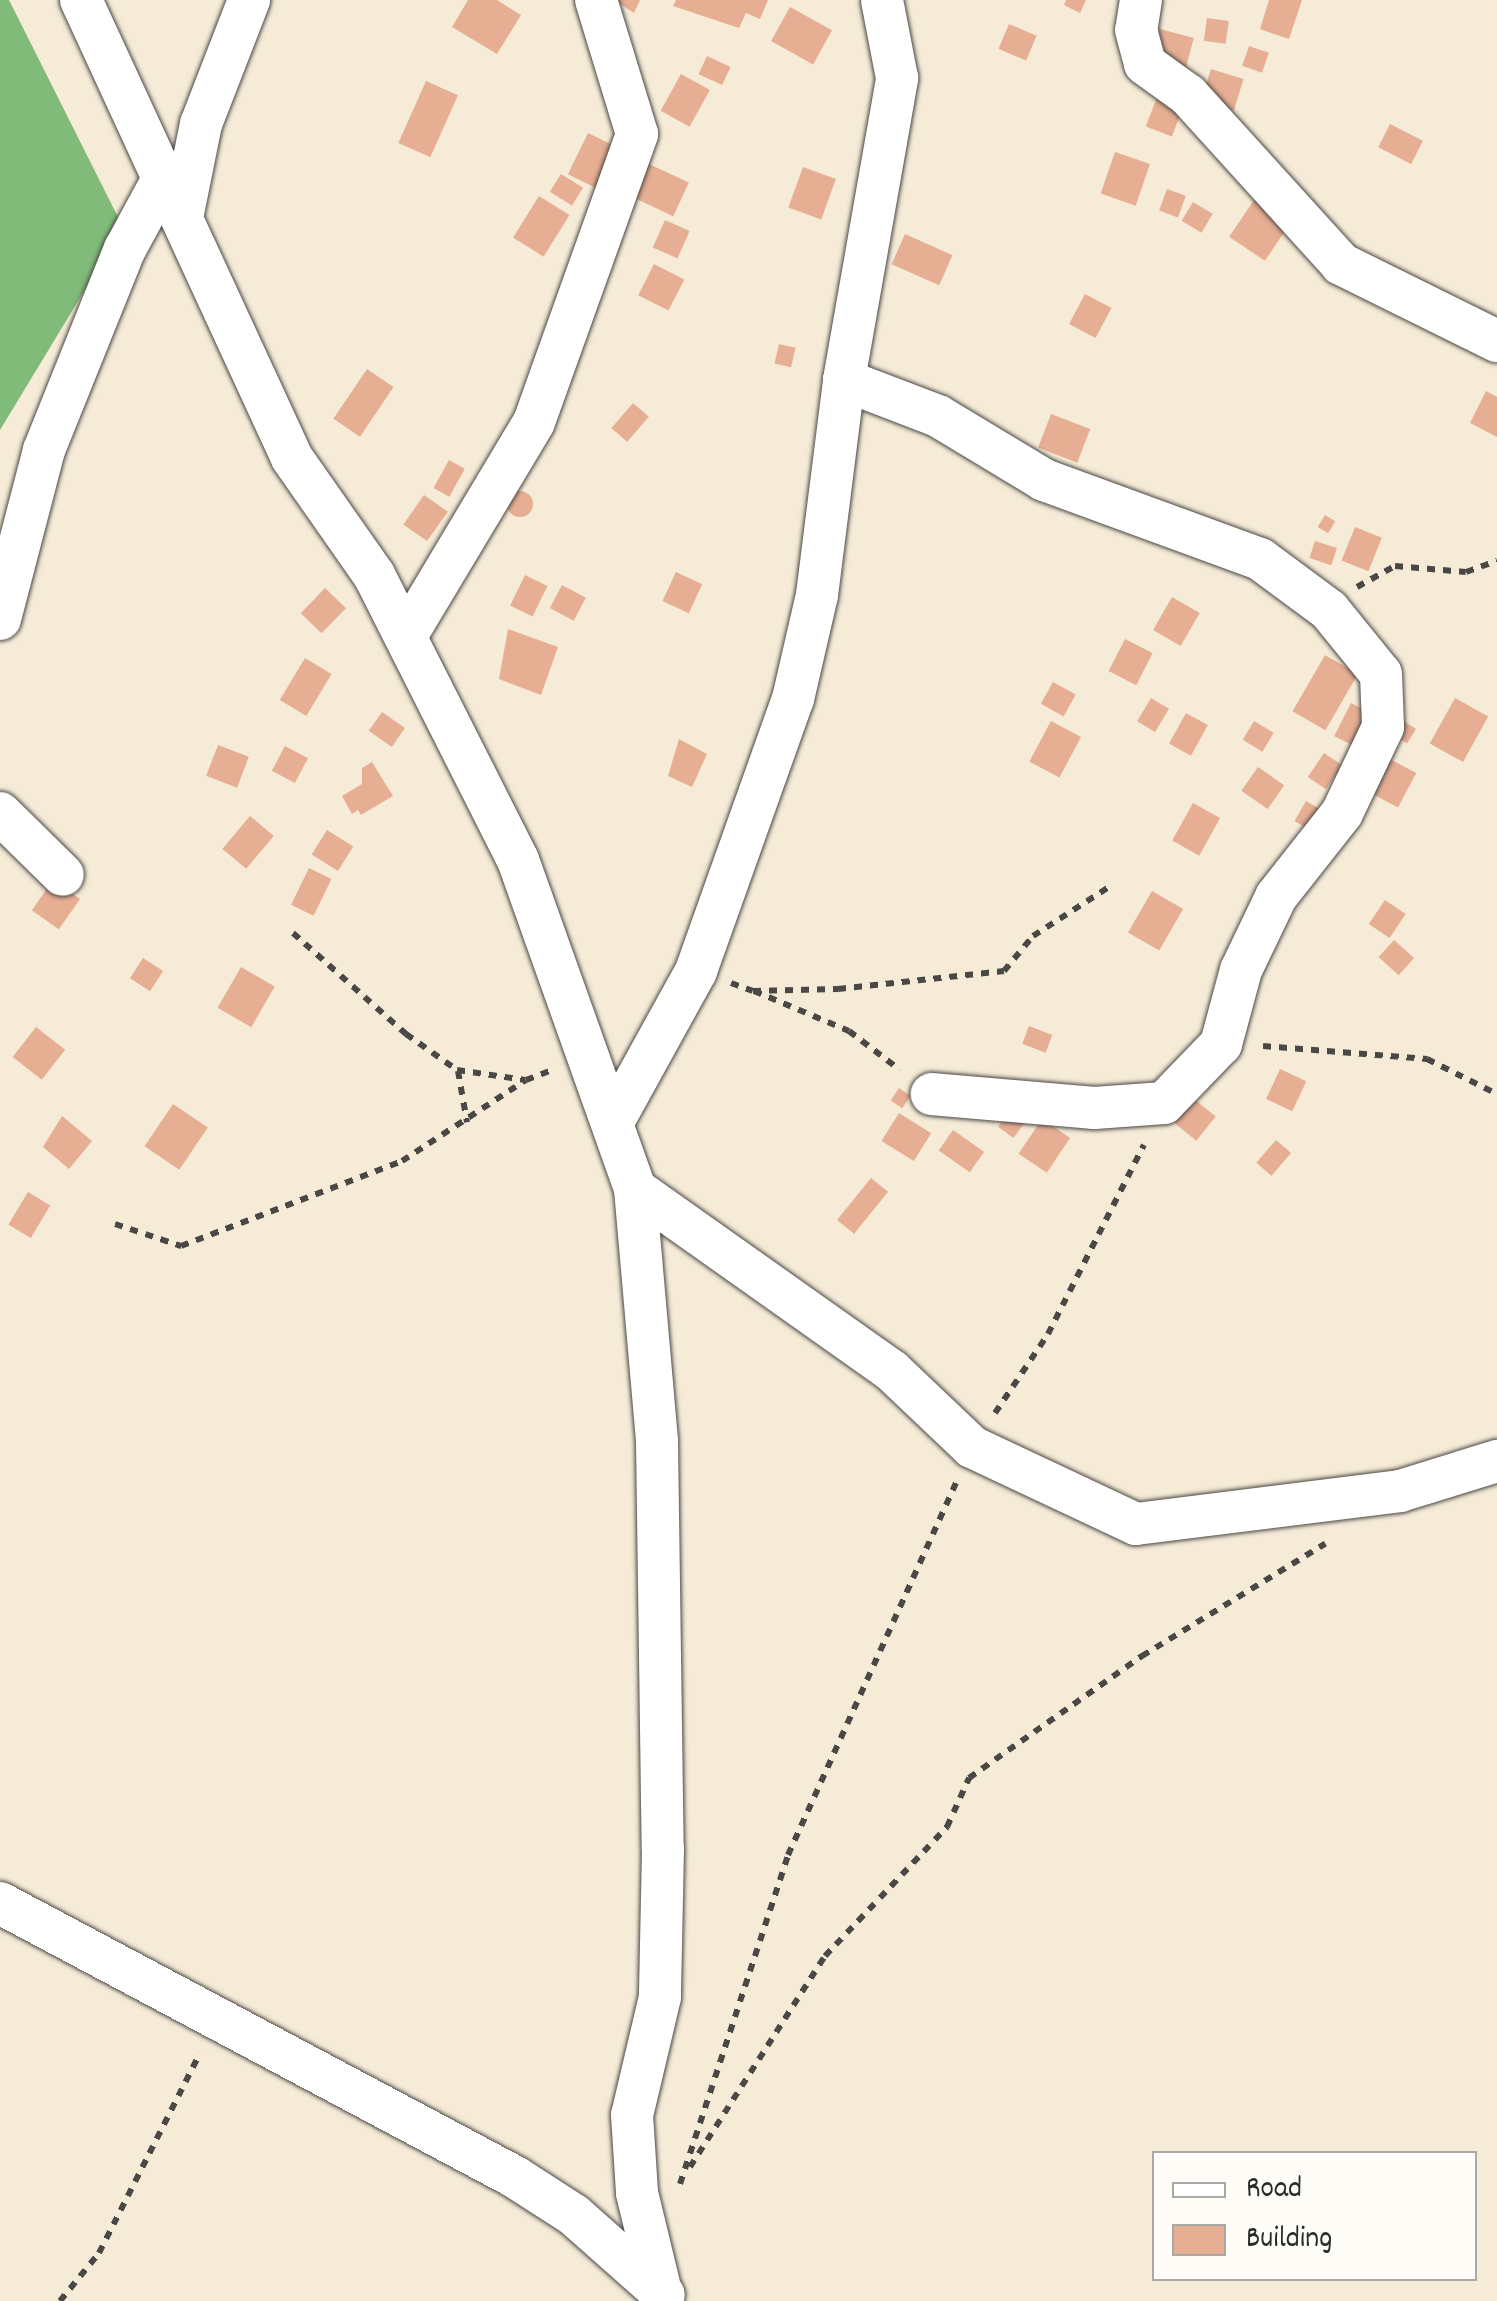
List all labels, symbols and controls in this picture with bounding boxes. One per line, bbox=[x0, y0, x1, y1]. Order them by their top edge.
legend bbox=[1152, 2151, 1477, 2281]
text: Road bbox=[1246, 2169, 1302, 2212]
text: Building bbox=[1246, 2219, 1332, 2262]

